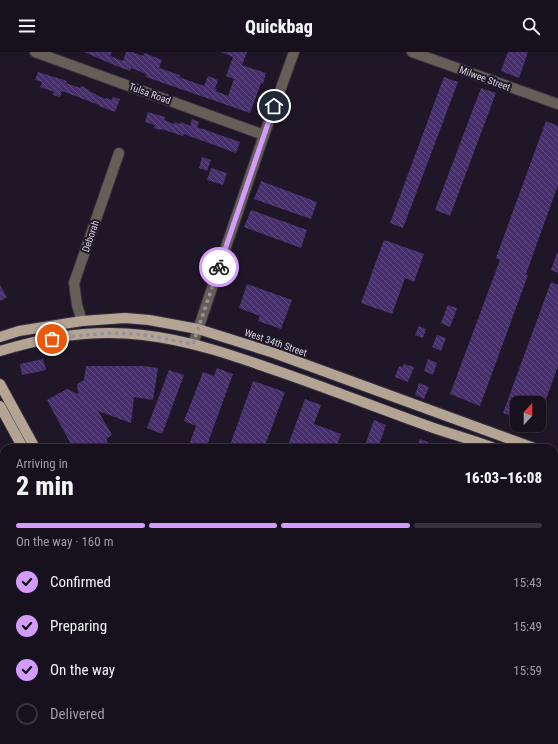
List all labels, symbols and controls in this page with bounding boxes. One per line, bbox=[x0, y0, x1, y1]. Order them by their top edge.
icon: menu bbox=[16, 15, 38, 37]
icon: search bbox=[520, 15, 542, 37]
text: Quickbag bbox=[245, 16, 313, 37]
street label: Milwee Street bbox=[458, 64, 512, 93]
street label: Tulsa Road bbox=[127, 81, 172, 106]
pin bbox=[257, 89, 291, 123]
icon: home bbox=[263, 95, 285, 117]
street label: Deborah bbox=[80, 219, 101, 253]
courier bbox=[199, 247, 239, 287]
icon: bike bbox=[208, 256, 230, 278]
pin bbox=[35, 322, 69, 356]
street label: West 34th Street bbox=[243, 327, 309, 358]
icon: bag bbox=[41, 328, 63, 350]
north arrow bbox=[510, 396, 546, 432]
map controls bbox=[510, 396, 546, 432]
text: Arriving in bbox=[16, 456, 68, 471]
text: 16:03–16:08 bbox=[464, 469, 542, 487]
text: 2 min bbox=[16, 471, 74, 501]
text: On the way · 160 m bbox=[16, 534, 113, 549]
icon: check bbox=[16, 571, 38, 593]
text: Confirmed bbox=[50, 573, 111, 591]
text: 15:43 bbox=[513, 575, 542, 590]
icon: check bbox=[16, 615, 38, 637]
text: Preparing bbox=[50, 617, 107, 635]
text: 15:49 bbox=[513, 619, 542, 634]
icon: check bbox=[16, 659, 38, 681]
text: On the way bbox=[50, 661, 115, 679]
text: 15:59 bbox=[513, 663, 542, 678]
text: Delivered bbox=[50, 705, 105, 723]

